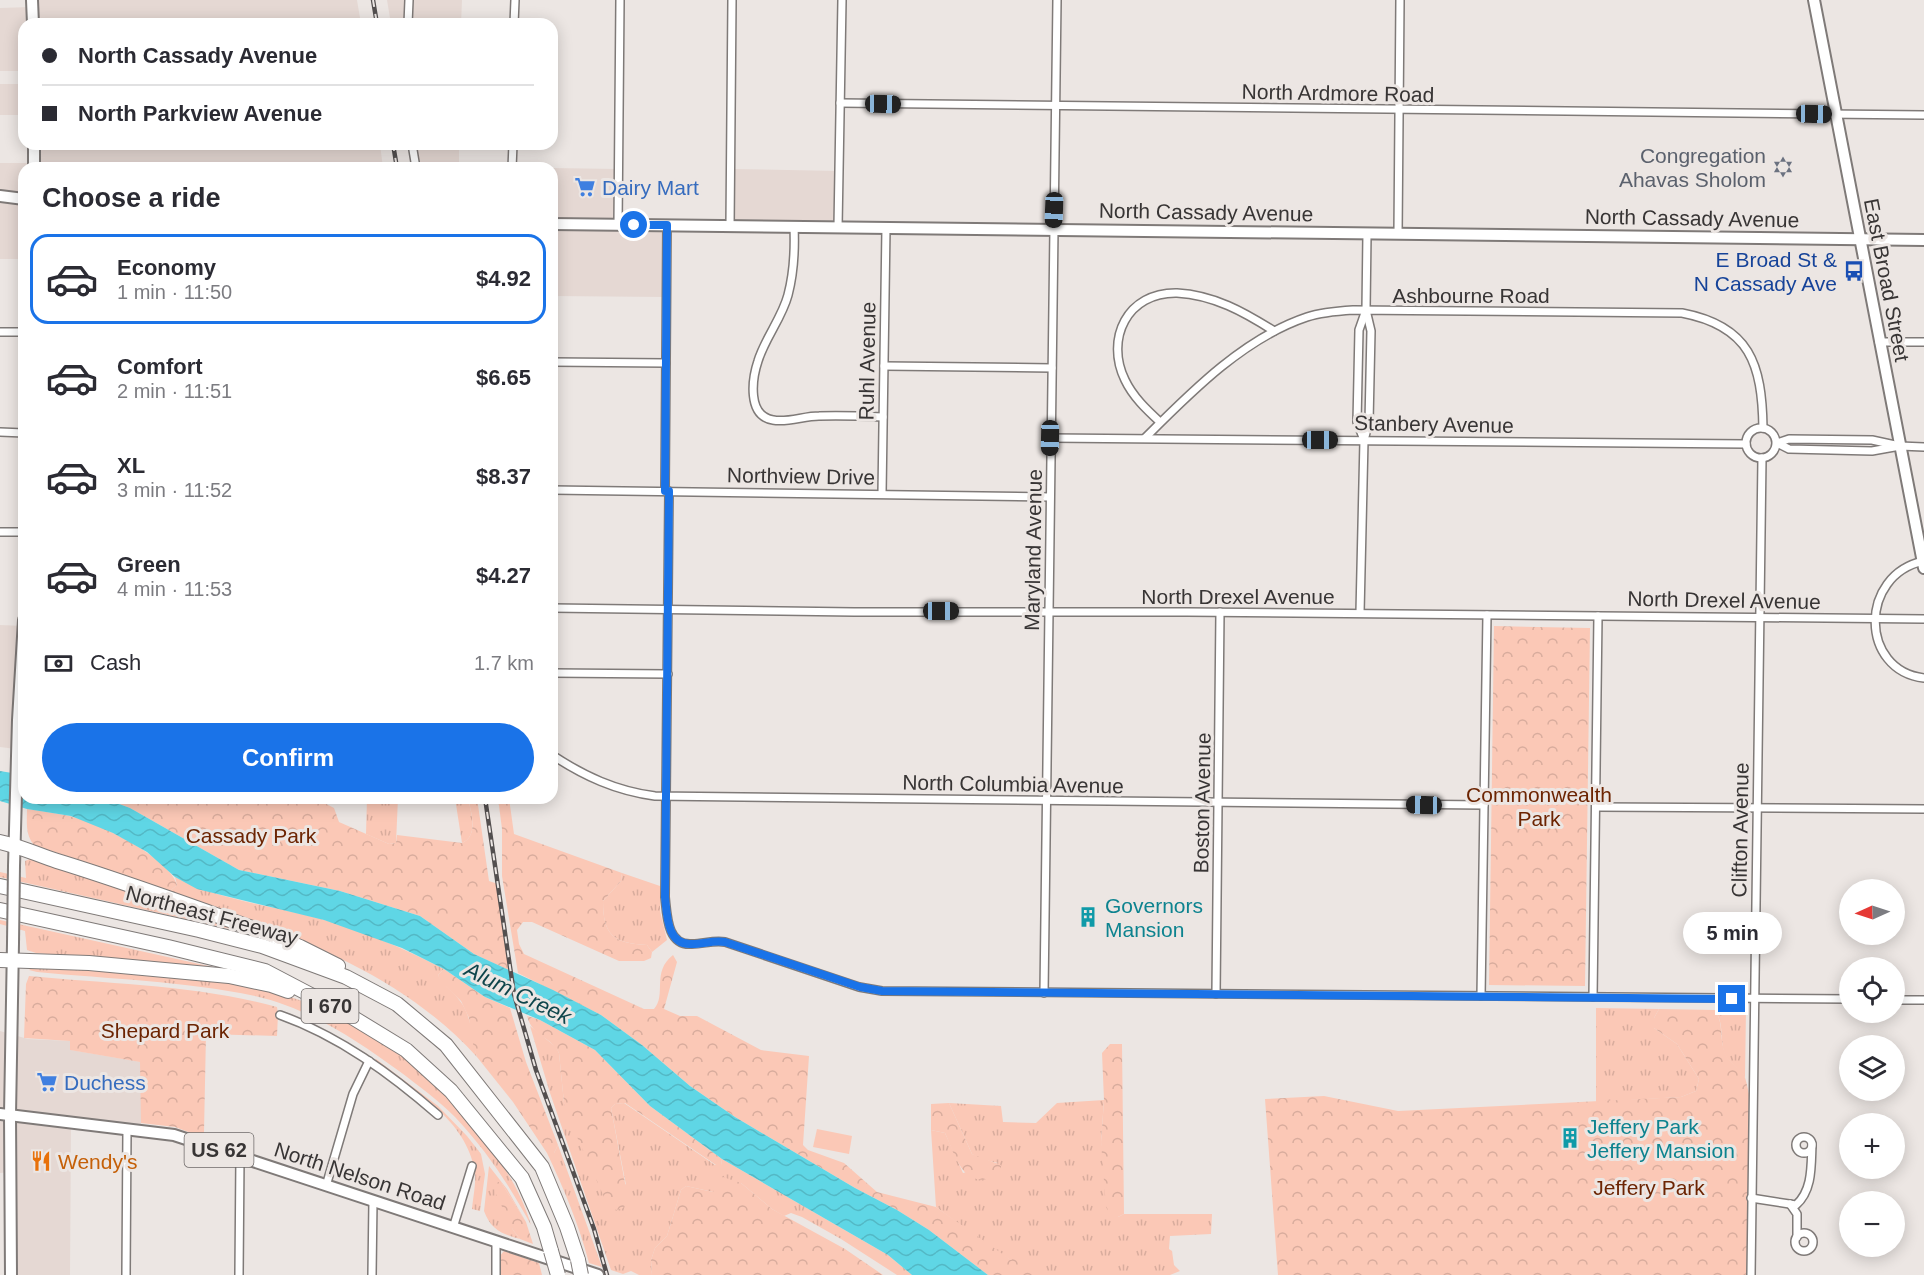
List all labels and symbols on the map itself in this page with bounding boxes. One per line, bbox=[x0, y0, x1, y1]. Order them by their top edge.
street label: North Ardmore Road bbox=[1242, 80, 1434, 106]
car bbox=[865, 95, 901, 113]
car bbox=[1796, 105, 1832, 123]
place label: Congregation Ahavas Sholom bbox=[1619, 144, 1766, 191]
synagogue icon: Congregation Ahavas Sholom bbox=[1771, 155, 1795, 179]
supermarket icon: Dairy Mart bbox=[573, 175, 597, 199]
place label: Dairy Mart bbox=[602, 176, 699, 199]
car bbox=[1044, 192, 1064, 228]
street label: East Broad Street bbox=[1860, 196, 1914, 364]
street label: North Cassady Avenue bbox=[1099, 199, 1313, 225]
street label: North Cassady Avenue bbox=[1585, 205, 1799, 231]
route start bbox=[620, 211, 647, 238]
place label: E Broad St & N Cassady Ave bbox=[1694, 248, 1837, 295]
bus stop icon: E Broad St & N Cassady Ave bbox=[1842, 259, 1866, 283]
street label: Ashbourne Road bbox=[1392, 284, 1550, 307]
street label: Ruhl Avenue bbox=[854, 301, 880, 421]
street label: Stanbery Avenue bbox=[1354, 411, 1514, 437]
car bbox=[1041, 420, 1059, 456]
car bbox=[1302, 431, 1338, 449]
street label: Northview Drive bbox=[727, 463, 875, 489]
street label: Maryland Avenue bbox=[1020, 469, 1046, 631]
street label: North Drexel Avenue bbox=[1141, 585, 1335, 608]
street label: North Drexel Avenue bbox=[1627, 587, 1821, 613]
car bbox=[923, 602, 959, 620]
street label: Boston Avenue bbox=[1189, 732, 1215, 874]
street label: Clifton Avenue bbox=[1727, 762, 1753, 898]
street label: North Columbia Avenue bbox=[902, 771, 1124, 797]
park label: Commonwealth Park bbox=[1466, 783, 1612, 830]
car bbox=[1406, 796, 1442, 814]
park label: Cassady Park bbox=[186, 824, 317, 847]
north arrow bbox=[1839, 879, 1905, 945]
street label: Northeast Freeway bbox=[123, 881, 301, 949]
place label: Governors Mansion bbox=[1105, 894, 1203, 941]
building icon: Governors Mansion bbox=[1076, 905, 1100, 929]
callout: 5 min bbox=[1682, 912, 1782, 954]
water label: Alum Creek bbox=[459, 956, 576, 1030]
route end bbox=[1718, 985, 1745, 1012]
road number: I 670 bbox=[302, 989, 358, 1023]
park label: Shepard Park bbox=[101, 1019, 230, 1042]
supermarket icon: Duchess bbox=[35, 1070, 59, 1094]
place label: Duchess bbox=[64, 1071, 146, 1094]
place label: Jeffery Park Jeffery Mansion bbox=[1587, 1115, 1735, 1162]
building icon: Jeffery Park Jeffery Mansion bbox=[1558, 1126, 1582, 1150]
road number: US 62 bbox=[184, 1133, 254, 1167]
street label: North Nelson Road bbox=[272, 1137, 448, 1215]
restaurant icon: Wendy's bbox=[29, 1149, 53, 1173]
place label: Wendy's bbox=[58, 1150, 138, 1173]
park label: Jeffery Park bbox=[1593, 1176, 1705, 1199]

